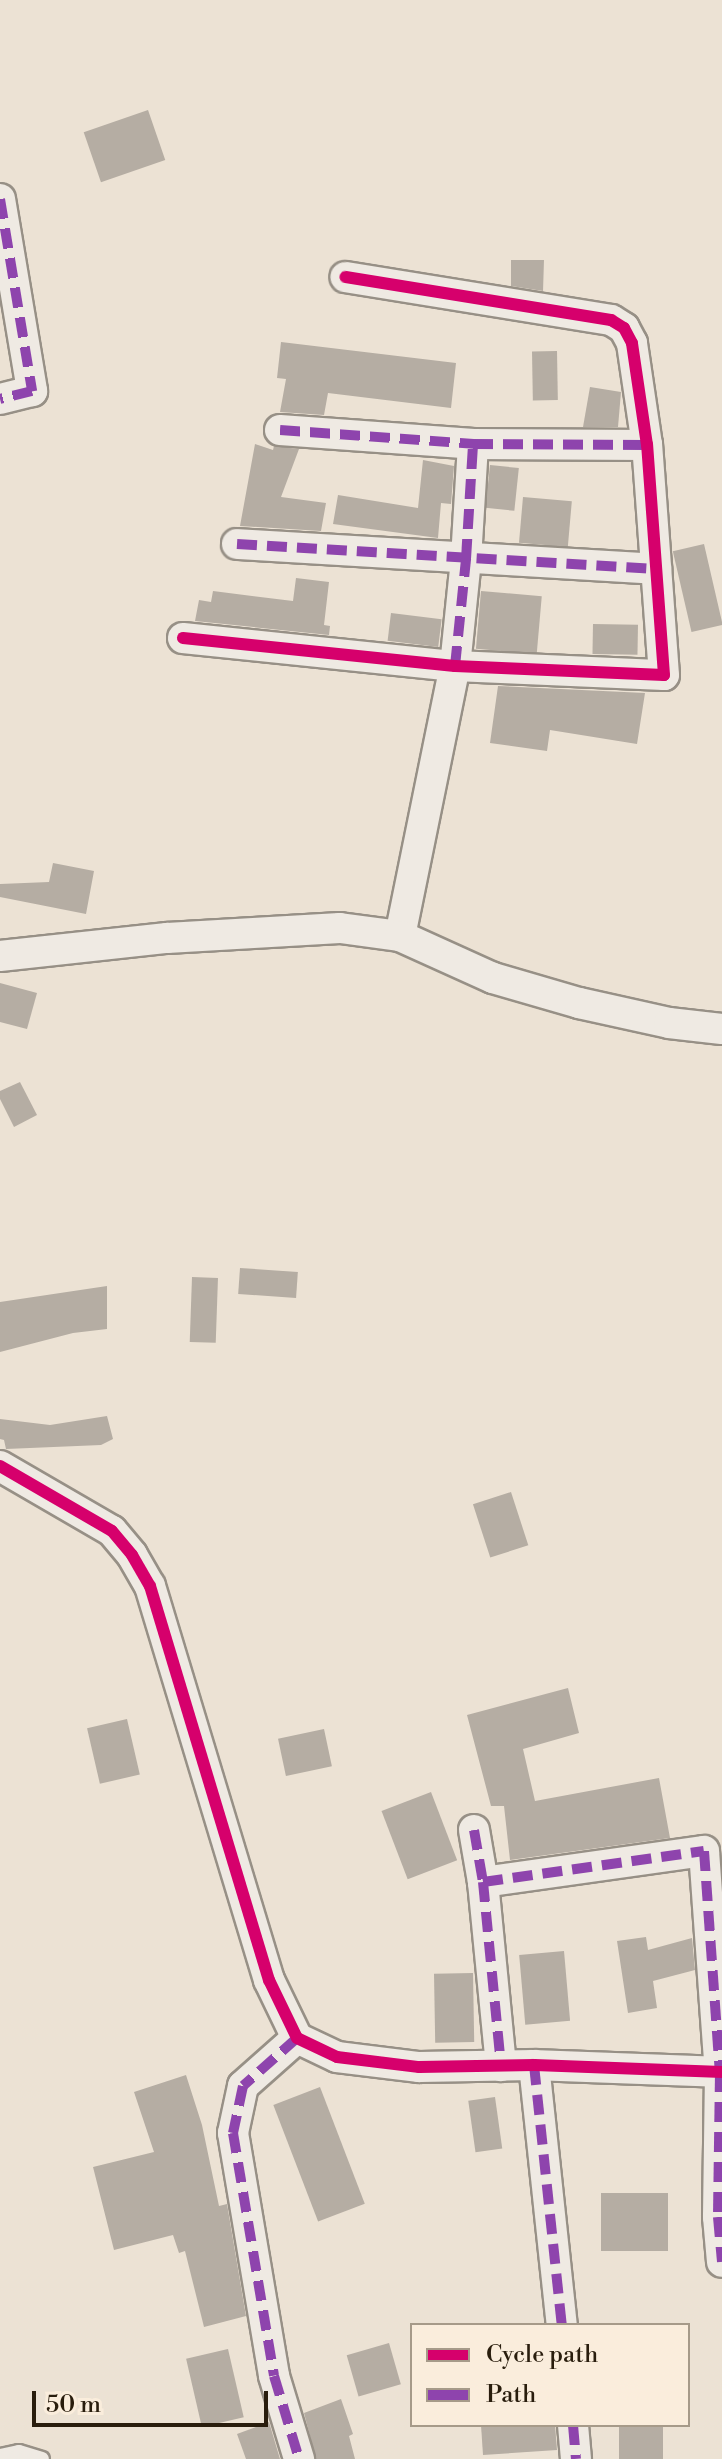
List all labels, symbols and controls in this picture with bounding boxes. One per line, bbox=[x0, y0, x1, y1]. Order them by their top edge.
legend bbox=[410, 2323, 690, 2427]
text: Cycle path bbox=[486, 2340, 598, 2370]
scale bar bbox=[36, 2375, 272, 2425]
text: Path bbox=[486, 2380, 536, 2410]
text: 50 m bbox=[46, 2390, 101, 2420]

